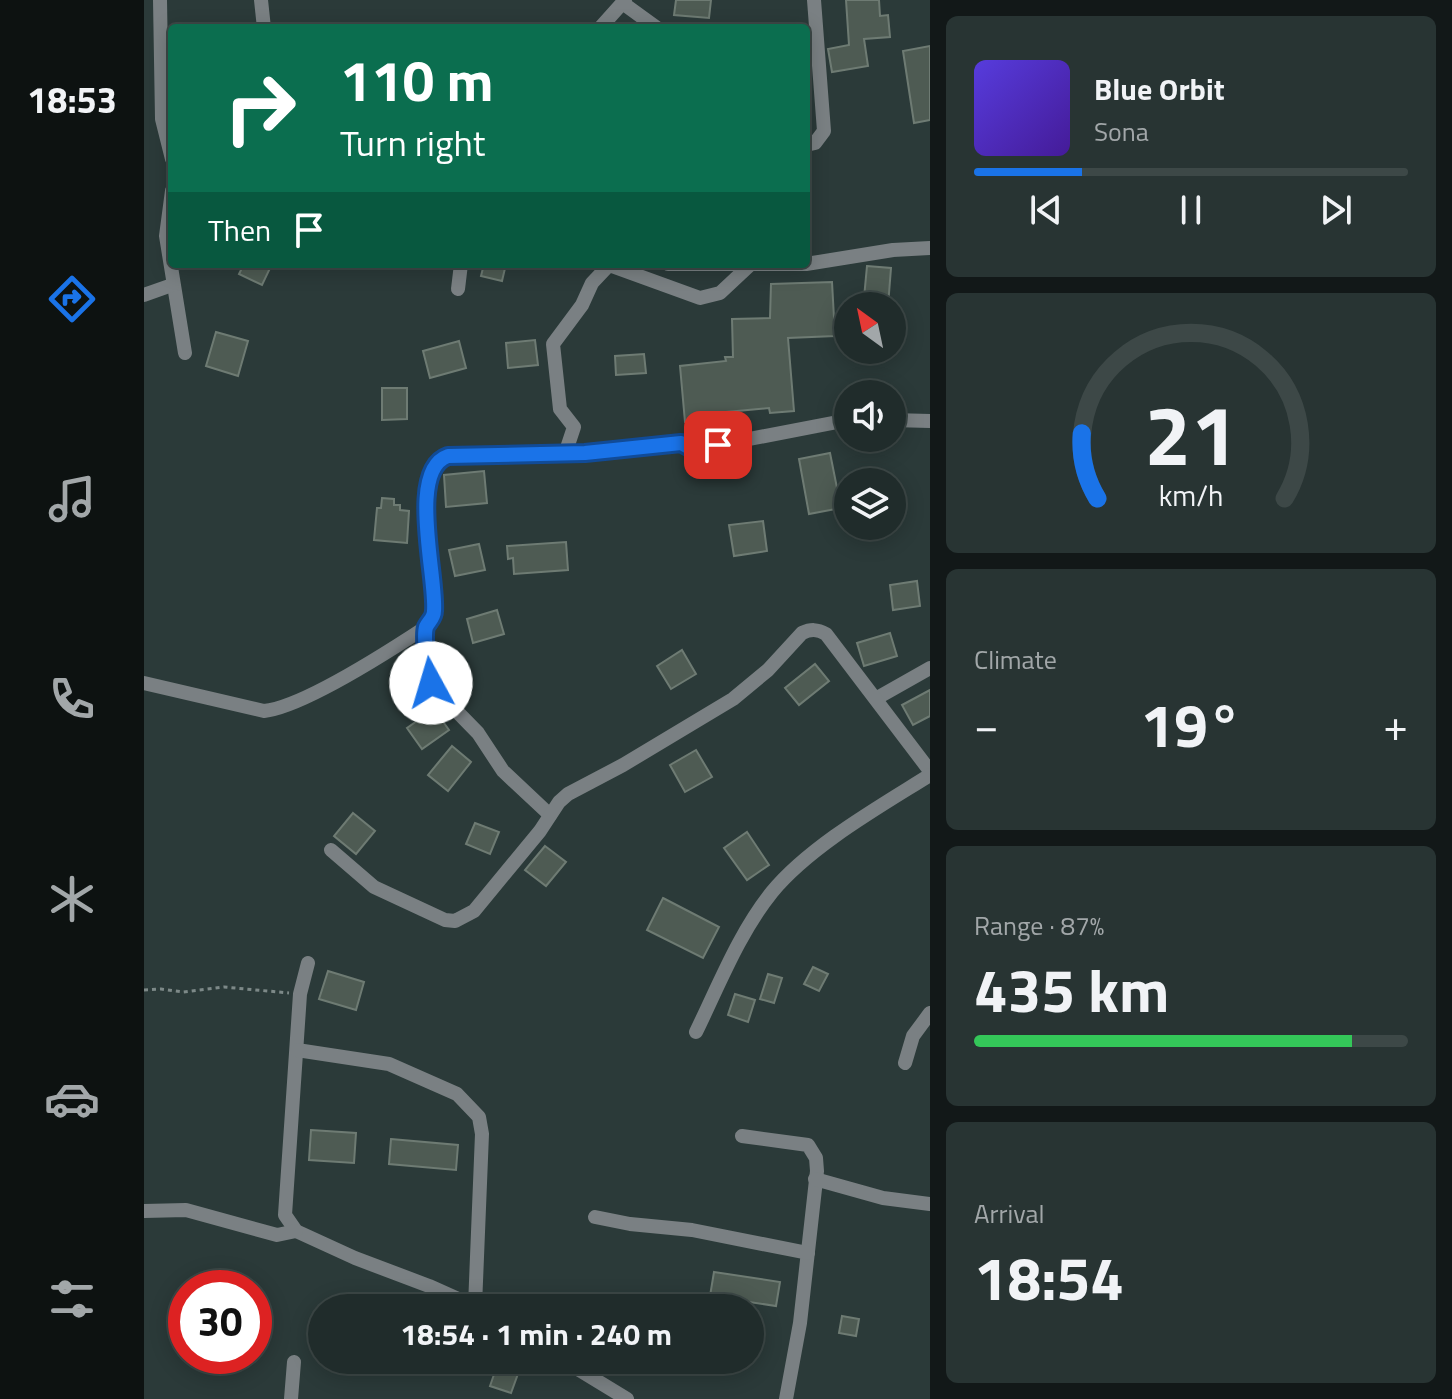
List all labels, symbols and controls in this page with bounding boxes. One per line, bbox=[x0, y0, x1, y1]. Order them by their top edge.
text: 110 m bbox=[340, 38, 493, 123]
icon: right bbox=[208, 56, 312, 160]
text: Blue Orbit bbox=[1094, 66, 1225, 112]
text: 18:53 bbox=[27, 72, 117, 127]
text: Sona bbox=[1094, 112, 1149, 151]
text: Turn right bbox=[340, 115, 485, 170]
icon: previous bbox=[1024, 188, 1068, 232]
icon: pause bbox=[1169, 188, 1213, 232]
icon: next bbox=[1314, 188, 1358, 232]
text: Then bbox=[208, 207, 271, 253]
icon: arrive bbox=[287, 208, 331, 252]
icon: directions bbox=[44, 271, 100, 327]
north arrow bbox=[834, 292, 906, 364]
map controls bbox=[834, 292, 906, 540]
text: 21 bbox=[1144, 370, 1238, 496]
button: sound bbox=[834, 380, 906, 452]
pin bbox=[684, 411, 752, 479]
icon: arrive bbox=[696, 423, 740, 467]
button: layers bbox=[834, 468, 906, 540]
icon: music bbox=[44, 471, 100, 527]
text: km/h bbox=[1159, 474, 1223, 517]
text: Climate bbox=[974, 640, 1057, 679]
position arrow bbox=[389, 641, 473, 725]
icon: phone bbox=[44, 671, 100, 727]
text: 19° bbox=[1141, 679, 1241, 770]
text: − bbox=[974, 691, 999, 758]
text: + bbox=[1383, 691, 1408, 758]
icon: climate bbox=[44, 871, 100, 927]
text: Range · 87% bbox=[974, 906, 1104, 945]
text: 435 km bbox=[974, 944, 1169, 1035]
icon: car bbox=[44, 1071, 100, 1127]
text: Arrival bbox=[974, 1194, 1045, 1233]
text: 18:54 bbox=[974, 1232, 1124, 1323]
speed limit sign: 30 bbox=[168, 1270, 272, 1374]
icon: filters bbox=[44, 1271, 100, 1327]
text: 18:54 · 1 min · 240 m bbox=[400, 1311, 672, 1357]

